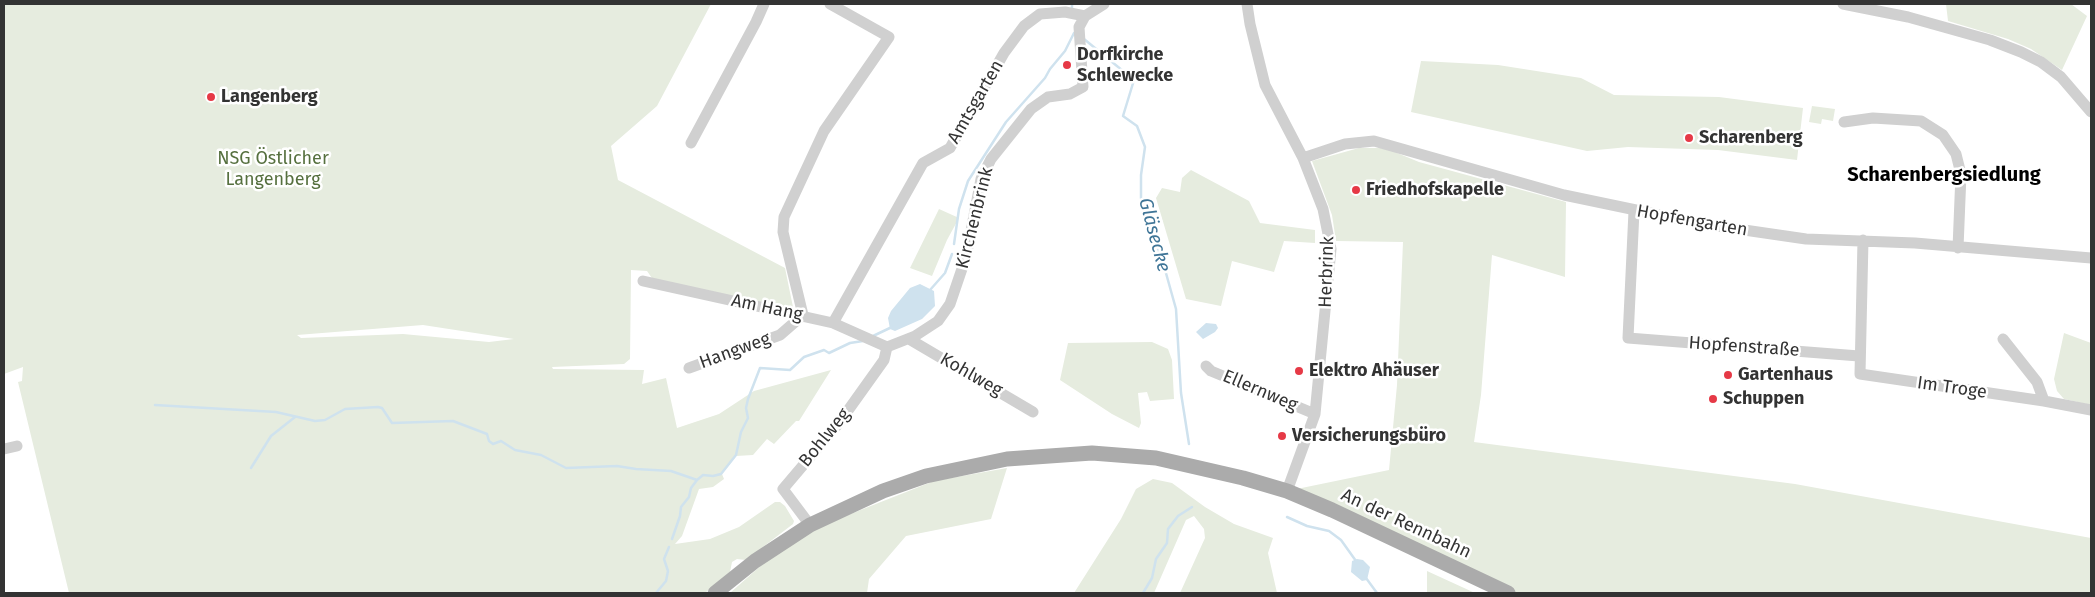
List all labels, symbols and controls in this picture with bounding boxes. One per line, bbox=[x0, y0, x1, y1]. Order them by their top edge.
place label: Dorfkirche Schlewecke bbox=[1077, 44, 1173, 86]
street label: Amtsgarten bbox=[943, 56, 1009, 148]
marker: Dorfkirche Schlewecke bbox=[1061, 59, 1073, 71]
place label: Langenberg bbox=[221, 86, 318, 108]
marker: Langenberg bbox=[205, 91, 217, 103]
place label: Scharenberg bbox=[1699, 127, 1803, 149]
marker: Scharenberg bbox=[1683, 132, 1695, 144]
park label: NSG Östlicher Langenberg bbox=[217, 148, 329, 190]
district label: Scharenbergsiedlung bbox=[1847, 163, 2041, 187]
street label: Kirchenbrink bbox=[952, 165, 998, 271]
place label: Friedhofskapelle bbox=[1366, 179, 1504, 201]
marker: Friedhofskapelle bbox=[1350, 184, 1362, 196]
water label: Gläsecke bbox=[1133, 195, 1175, 275]
street label: Hopfengarten bbox=[1635, 201, 1749, 241]
street label: Herbrink bbox=[1315, 236, 1339, 308]
street label: Am Hang bbox=[729, 290, 805, 326]
street label: Hangweg bbox=[697, 328, 773, 374]
street label: Hopfenstraße bbox=[1688, 332, 1800, 362]
street label: Kohlweg bbox=[936, 348, 1006, 402]
place label: Elektro Ahäuser bbox=[1309, 360, 1439, 382]
place label: Gartenhaus bbox=[1738, 364, 1833, 386]
marker: Elektro Ahäuser bbox=[1293, 365, 1305, 377]
street label: Ellernweg bbox=[1219, 366, 1301, 416]
marker: Gartenhaus bbox=[1722, 369, 1734, 381]
street label: Im Troge bbox=[1916, 372, 1988, 404]
place label: Schuppen bbox=[1723, 388, 1804, 410]
marker: Schuppen bbox=[1707, 393, 1719, 405]
street label: Bohlweg bbox=[795, 404, 855, 472]
place label: Versicherungsbüro bbox=[1292, 425, 1446, 447]
marker: Versicherungsbüro bbox=[1276, 430, 1288, 442]
street label: An der Rennbahn bbox=[1338, 484, 1474, 564]

